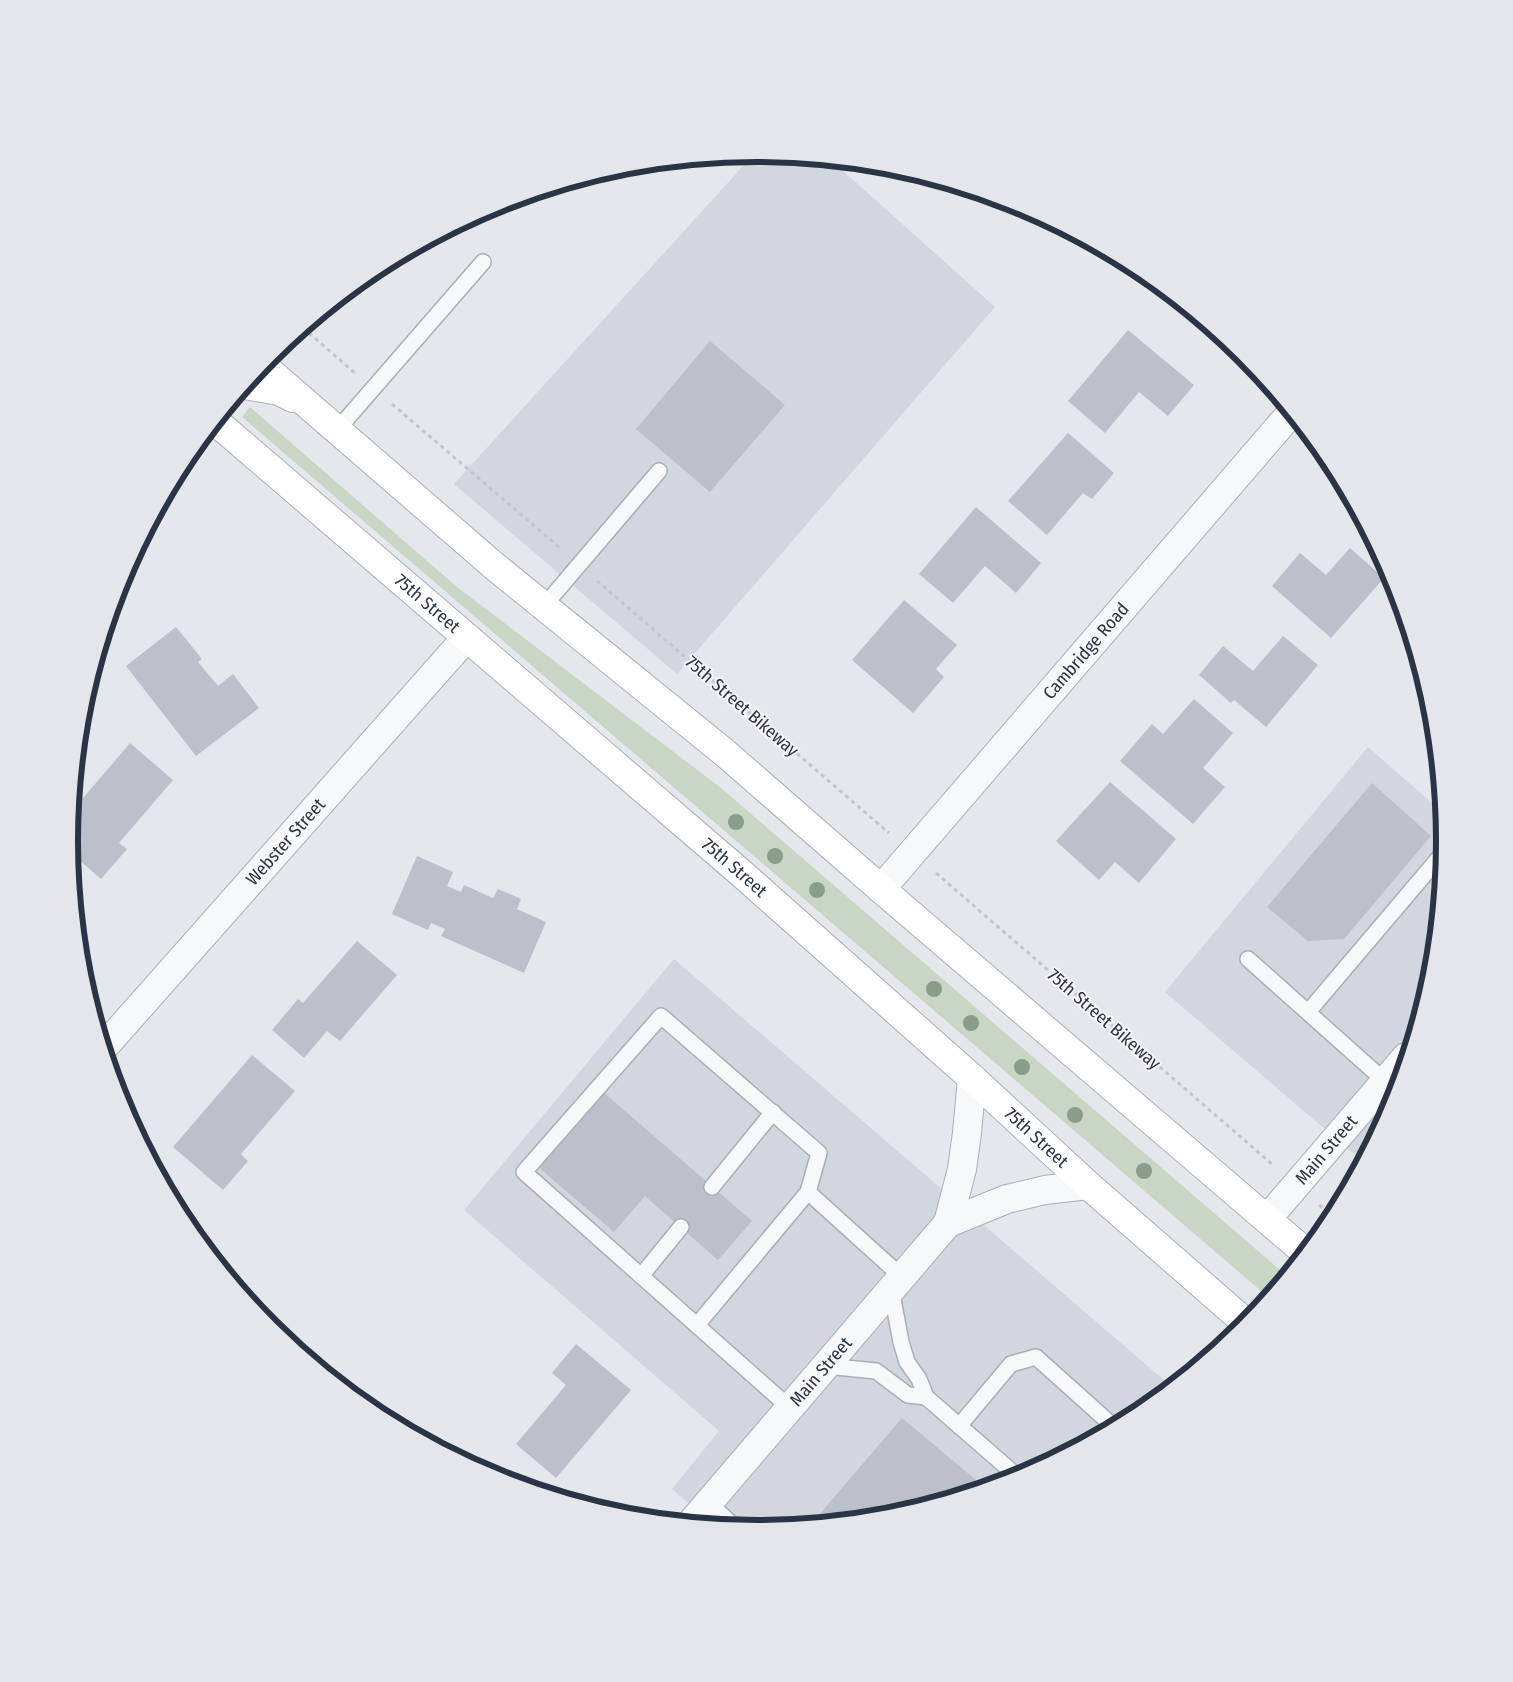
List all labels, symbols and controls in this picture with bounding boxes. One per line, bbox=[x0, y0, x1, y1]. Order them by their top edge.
street label: 75th Street bbox=[390, 569, 465, 638]
street label: Cambridge Road bbox=[1038, 598, 1134, 704]
street label: 75th Street Bikeway bbox=[681, 651, 803, 761]
street label: Webster Street bbox=[241, 794, 330, 890]
street label: 75th Street bbox=[697, 833, 772, 902]
street label: 75th Street Bikeway bbox=[1043, 964, 1165, 1074]
street label: 75th Street bbox=[1000, 1103, 1073, 1172]
street label: Main Street bbox=[1290, 1111, 1362, 1189]
street label: Main Street bbox=[785, 1332, 857, 1411]

